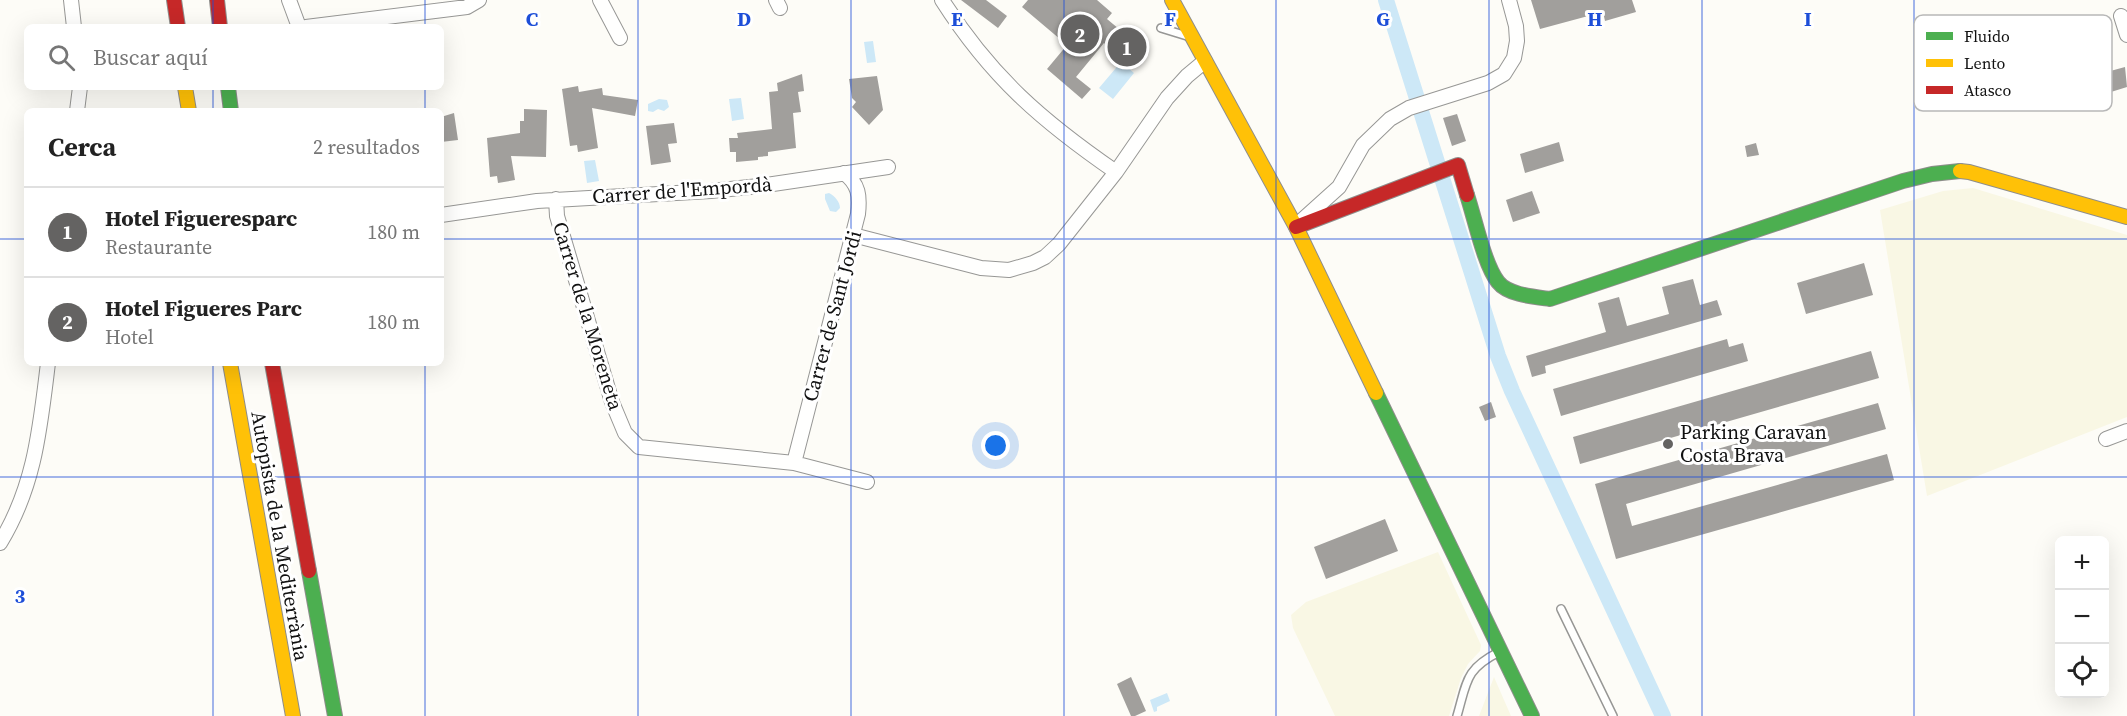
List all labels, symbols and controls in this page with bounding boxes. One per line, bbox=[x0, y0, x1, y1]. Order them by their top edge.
text: C bbox=[526, 5, 538, 33]
text: D bbox=[737, 5, 751, 33]
text: E bbox=[951, 5, 963, 33]
text: F bbox=[1164, 5, 1176, 33]
text: G bbox=[1376, 5, 1390, 33]
text: H bbox=[1587, 5, 1603, 33]
text: I bbox=[1804, 5, 1812, 33]
pin: 2 bbox=[1060, 12, 1100, 57]
legend bbox=[1914, 15, 2112, 111]
search box bbox=[24, 24, 444, 90]
pin: 1 bbox=[1108, 24, 1146, 70]
text: Fluido bbox=[1964, 25, 2010, 47]
icon: search bbox=[45, 41, 78, 74]
text: Buscar aquí bbox=[93, 42, 208, 72]
text: Lento bbox=[1964, 52, 2006, 74]
text: Atasco bbox=[1964, 79, 2011, 101]
text: Cerca bbox=[48, 129, 116, 165]
text: 2 resultados bbox=[313, 133, 420, 161]
street label: Carrer de l'Empordà bbox=[591, 170, 774, 210]
text: Hotel Figueresparc bbox=[105, 203, 297, 233]
text: 1 bbox=[62, 218, 73, 246]
text: 180 m bbox=[367, 218, 420, 246]
street label: Carrer de la Moreneta bbox=[546, 218, 630, 414]
street label: Carrer de Sant Jordi bbox=[796, 227, 868, 405]
text: Restaurante bbox=[105, 233, 212, 261]
text: Hotel Figueres Parc bbox=[105, 293, 302, 323]
text: 2 bbox=[62, 308, 73, 336]
text: 180 m bbox=[367, 308, 420, 336]
text: Hotel bbox=[105, 323, 154, 351]
street label: Autopista de la Mediterrània bbox=[244, 409, 316, 664]
place label: Parking Caravan Costa Brava bbox=[1680, 418, 1827, 469]
your location bbox=[981, 431, 1010, 460]
marker: Parking Caravan Costa Brava bbox=[1661, 437, 1675, 451]
map controls bbox=[2055, 536, 2109, 698]
button: + bbox=[2055, 536, 2109, 590]
text: 3 bbox=[15, 582, 26, 610]
button: − bbox=[2055, 590, 2109, 644]
button: locate bbox=[2055, 644, 2109, 698]

